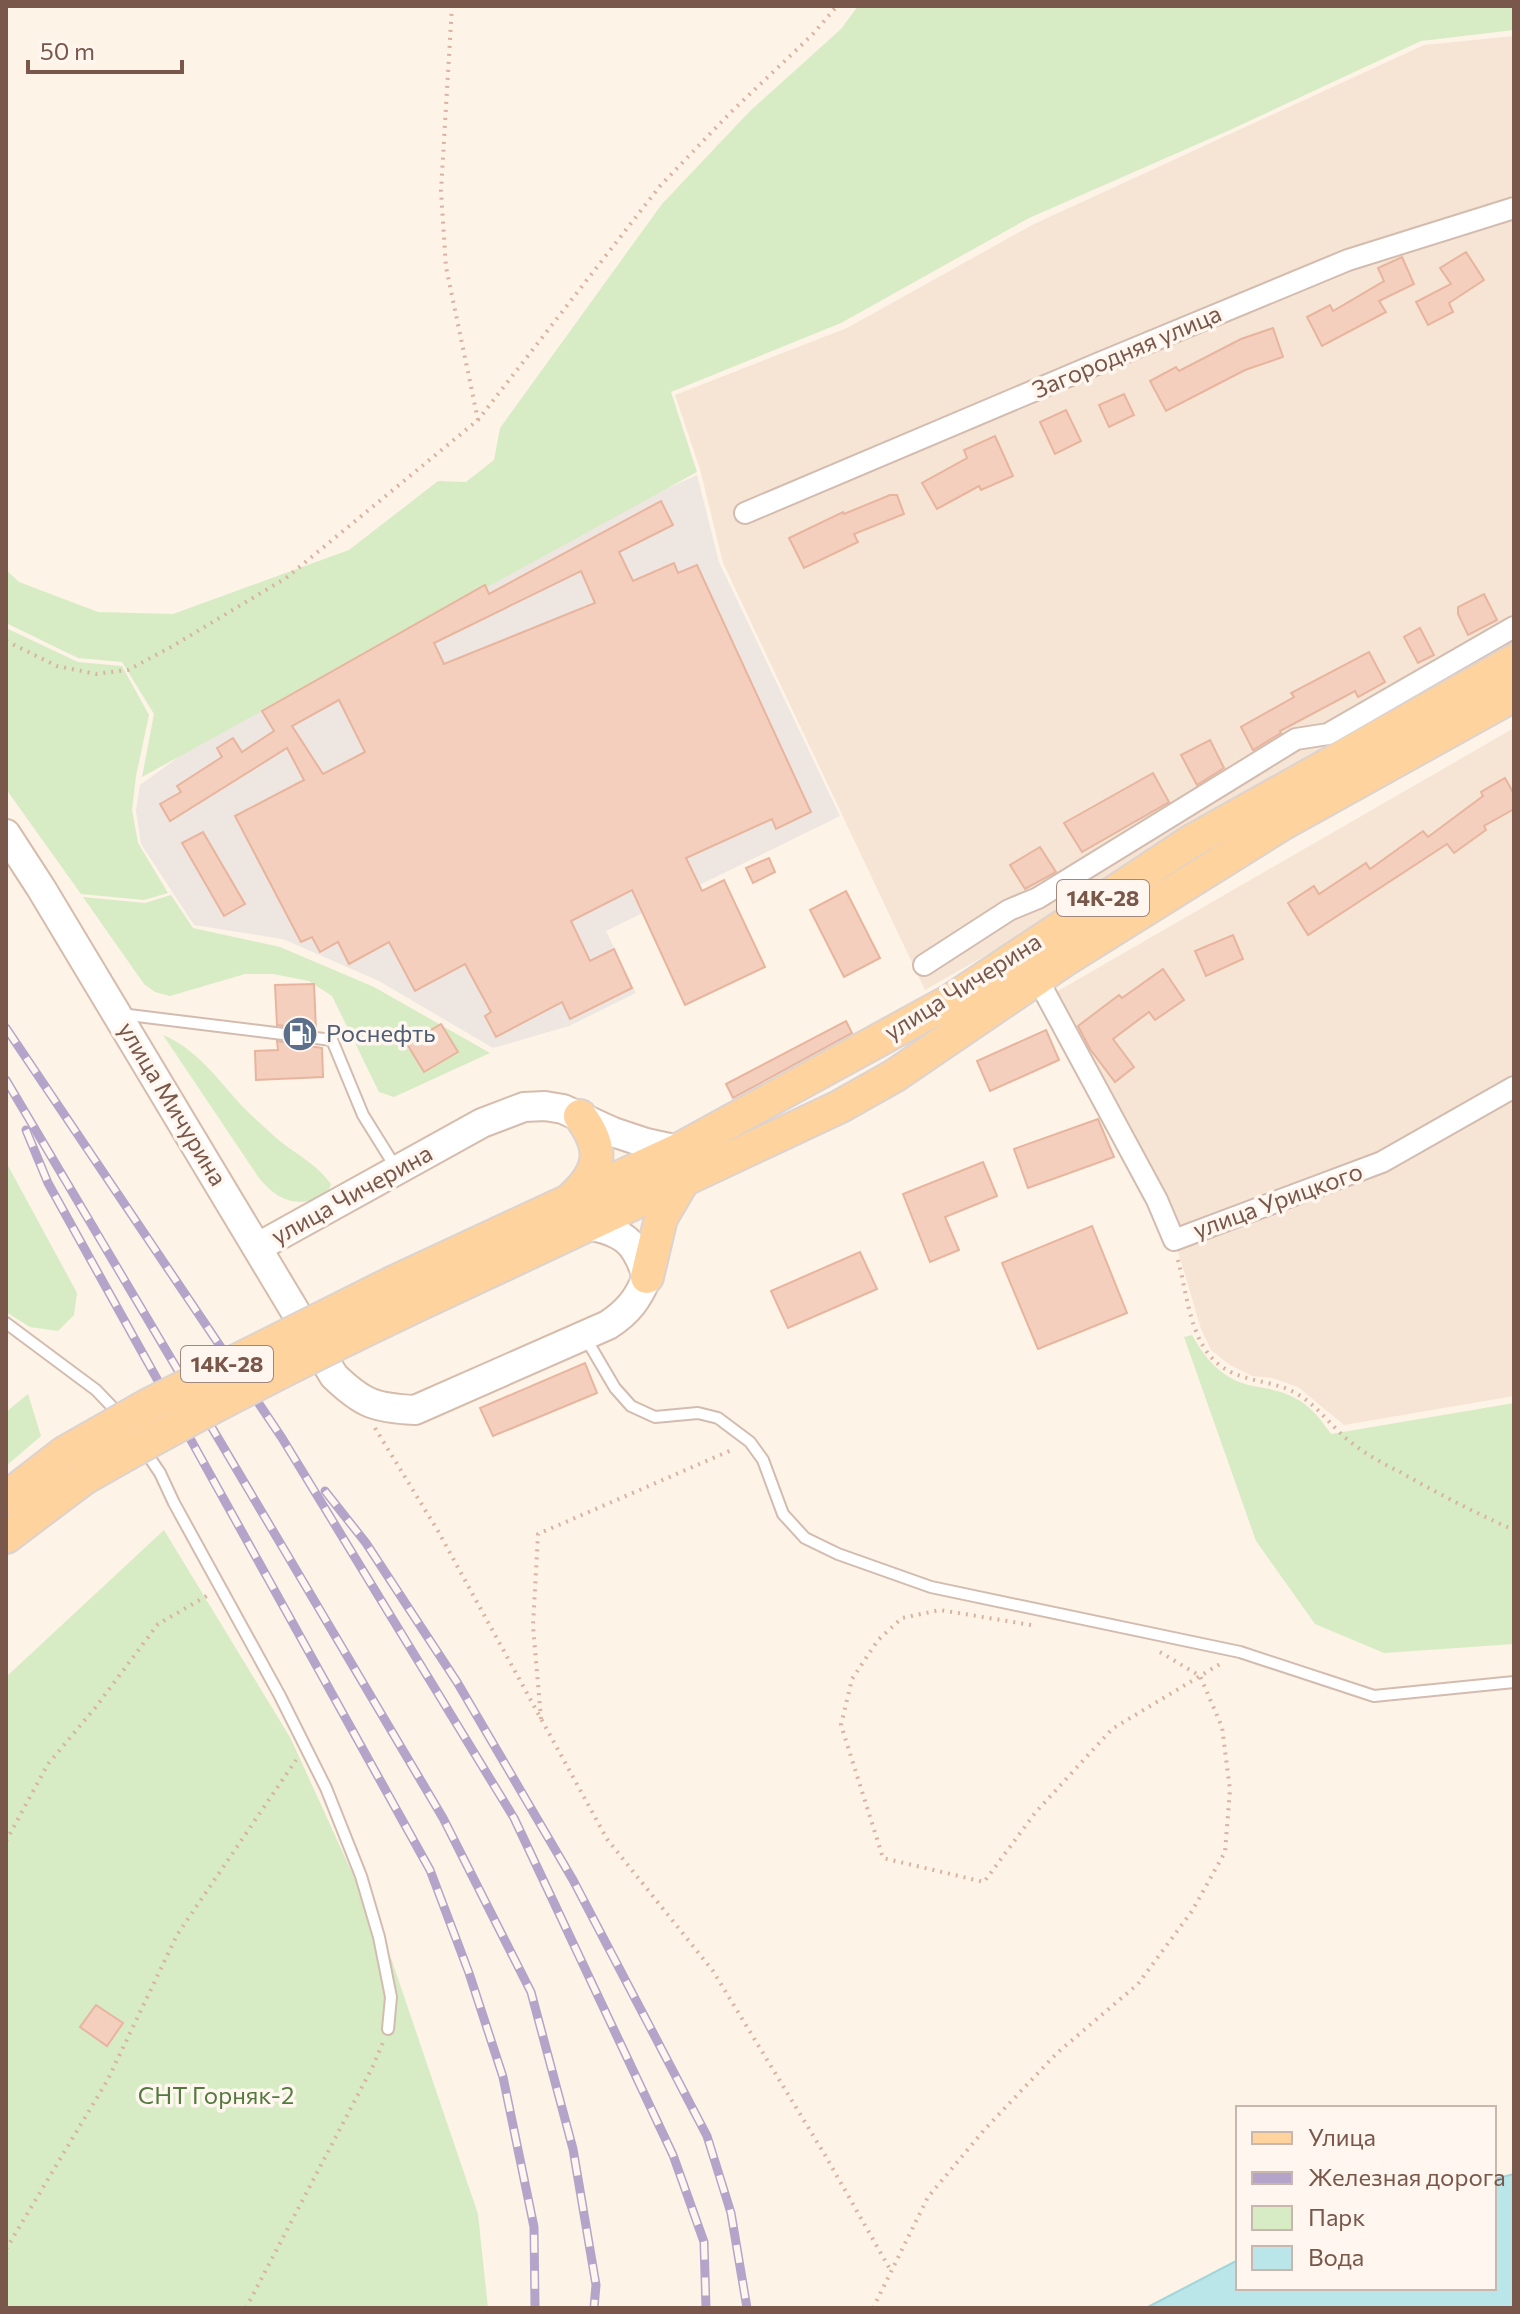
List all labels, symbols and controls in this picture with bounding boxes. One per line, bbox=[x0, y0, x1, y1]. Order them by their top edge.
scale bar bbox=[28, 24, 182, 74]
text: 50 m bbox=[40, 36, 95, 65]
street label: Загородняя улица bbox=[1028, 298, 1225, 403]
road number: 14К-28 bbox=[1057, 880, 1149, 916]
street label: улица Чичерина bbox=[878, 926, 1046, 1046]
fuel station icon: Роснефть bbox=[281, 1015, 319, 1053]
street label: улица Мичурина bbox=[113, 1016, 234, 1190]
place label: Роснефть bbox=[326, 1018, 436, 1047]
street label: улица Чичерина bbox=[266, 1137, 437, 1250]
street label: улица Урицкого bbox=[1189, 1156, 1366, 1244]
road number: 14К-28 bbox=[181, 1346, 273, 1382]
park label: СНТ Горняк-2 bbox=[138, 2080, 294, 2109]
legend bbox=[1236, 2106, 1496, 2290]
text: Улица bbox=[1308, 2122, 1376, 2151]
text: Железная дорога bbox=[1308, 2162, 1506, 2191]
text: Парк bbox=[1308, 2202, 1365, 2231]
text: Вода bbox=[1308, 2242, 1364, 2271]

